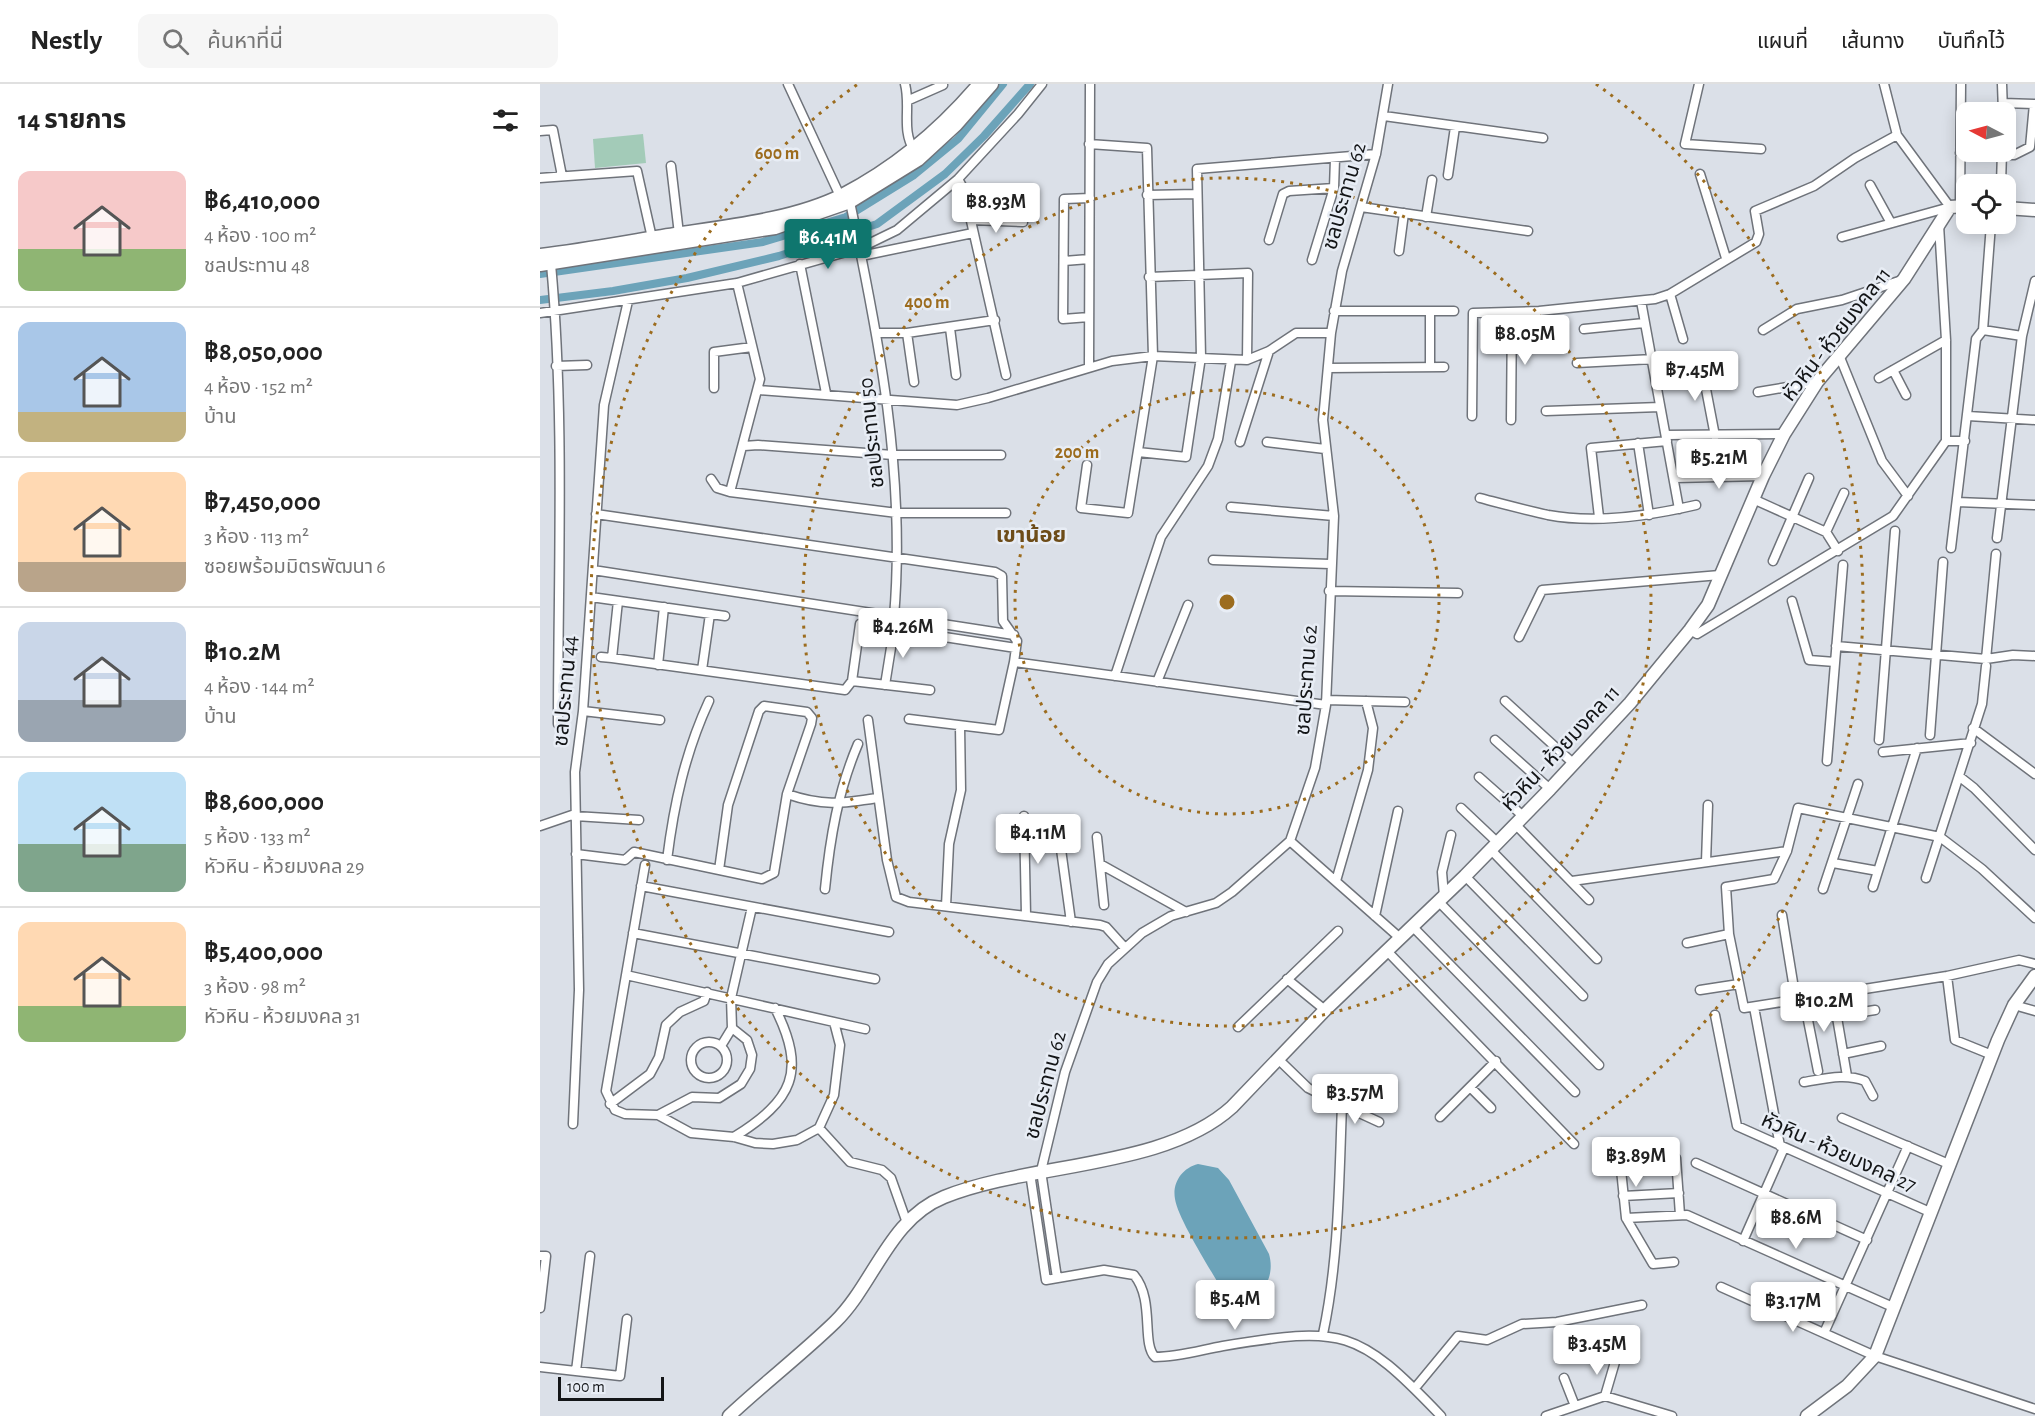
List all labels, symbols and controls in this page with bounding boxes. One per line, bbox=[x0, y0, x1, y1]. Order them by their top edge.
search box bbox=[138, 14, 558, 68]
icon: search bbox=[159, 25, 192, 58]
text: Nestly bbox=[30, 27, 102, 55]
text: ค้นหาที่นี่ bbox=[207, 30, 283, 52]
text: แผนที่ bbox=[1757, 31, 1808, 52]
text: เส้นทาง bbox=[1841, 31, 1905, 52]
text: บันทึกไว้ bbox=[1938, 31, 2005, 52]
north arrow bbox=[1956, 102, 2016, 162]
map controls bbox=[1956, 102, 2016, 234]
icon: filters bbox=[489, 104, 522, 137]
text: 14 รายการ bbox=[18, 107, 126, 133]
street label: ชลประทาน 62 bbox=[1319, 140, 1370, 252]
text: 600 m bbox=[755, 145, 799, 163]
button: locate bbox=[1956, 174, 2016, 234]
pin: ฿8.93M bbox=[947, 183, 1045, 234]
text: ฿6,410,000 bbox=[204, 188, 320, 214]
text: ฿8.93M bbox=[966, 192, 1026, 212]
icon: home bbox=[66, 195, 138, 267]
pin: ฿6.41M bbox=[779, 219, 877, 270]
text: 4 ห้อง · 100 m² bbox=[204, 226, 316, 246]
text: ฿6.41M bbox=[798, 228, 858, 248]
text: ชลประทาน 48 bbox=[204, 256, 310, 276]
street label: หัวหิน - ห้วยมงคล 11 bbox=[1776, 262, 1895, 405]
text: 400 m bbox=[904, 294, 950, 312]
pin: ฿8.05M bbox=[1476, 315, 1574, 366]
text: ฿8.05M bbox=[1494, 324, 1556, 344]
text: ฿8,050,000 bbox=[204, 339, 323, 365]
icon: home bbox=[66, 346, 138, 418]
pin: ฿7.45M bbox=[1646, 351, 1744, 402]
text: ฿7.45M bbox=[1665, 360, 1725, 380]
text: 4 ห้อง · 152 m² bbox=[204, 377, 313, 397]
street label: ชลประทาน 50 bbox=[855, 377, 888, 489]
text: บ้าน bbox=[204, 407, 236, 427]
pin: ฿5.21M bbox=[1670, 439, 1768, 490]
text: 200 m bbox=[1055, 444, 1099, 462]
text: ฿5.21M bbox=[1690, 448, 1748, 468]
text: ฿7,450,000 bbox=[204, 489, 321, 515]
icon: home bbox=[66, 496, 138, 568]
district label: เขาน้อย bbox=[996, 524, 1066, 546]
text: 3 ห้อง · 113 m² bbox=[204, 527, 309, 547]
text: ซอยพร้อมมิตรพัฒนา 6 bbox=[204, 557, 386, 577]
centre of rings bbox=[1217, 592, 1237, 612]
pin: ฿4.26M bbox=[854, 608, 952, 659]
text: ฿4.26M bbox=[872, 617, 934, 637]
street label: ชลประทาน 62 bbox=[1292, 624, 1321, 736]
street label: ชลประทาน 44 bbox=[550, 635, 581, 747]
text: ฿10.2M bbox=[204, 639, 281, 665]
icon: home bbox=[66, 646, 138, 718]
text: 4 ห้อง · 144 m² bbox=[204, 677, 314, 697]
street label: หัวหิน - ห้วยมงคล 11 bbox=[1496, 680, 1624, 815]
text: บ้าน bbox=[204, 707, 236, 727]
text: ฿8,600,000 bbox=[204, 789, 324, 815]
icon: home bbox=[66, 796, 138, 868]
pin: ฿4.11M bbox=[989, 814, 1087, 865]
text: ฿4.11M bbox=[1010, 823, 1066, 843]
text: 5 ห้อง · 133 m² bbox=[204, 827, 310, 847]
text: หัวหิน - ห้วยมงคล 29 bbox=[204, 857, 364, 877]
text: ฿5,400,000 bbox=[204, 939, 323, 965]
icon: home bbox=[66, 946, 138, 1018]
text: 3 ห้อง · 98 m² bbox=[204, 977, 306, 997]
pin: ฿10.2M bbox=[1775, 982, 1873, 1033]
text: ฿10.2M bbox=[1794, 991, 1854, 1011]
text: หัวหิน - ห้วยมงคล 31 bbox=[204, 1007, 361, 1027]
street label: ชลประทาน 62 bbox=[1021, 1029, 1070, 1141]
pin: ฿3.57M bbox=[1306, 1074, 1404, 1125]
text: ฿3.57M bbox=[1326, 1083, 1384, 1103]
street label: หัวหิน - ห้วยมงคล 27 bbox=[1758, 1107, 1920, 1196]
pin: ฿3.89M bbox=[1587, 1137, 1685, 1188]
text: ฿3.89M bbox=[1606, 1146, 1666, 1166]
pin: ฿8.6M bbox=[1754, 1199, 1838, 1250]
text: ฿8.6M bbox=[1770, 1208, 1822, 1228]
pin: ฿5.4M bbox=[1193, 1280, 1277, 1331]
pin: ฿3.17M bbox=[1744, 1282, 1842, 1333]
text: ฿5.4M bbox=[1210, 1289, 1260, 1309]
text: ฿3.17M bbox=[1765, 1291, 1821, 1311]
pin: ฿3.45M bbox=[1548, 1325, 1646, 1376]
text: ฿3.45M bbox=[1567, 1334, 1627, 1354]
scale bar bbox=[558, 1374, 664, 1402]
text: 100 m bbox=[567, 1379, 605, 1395]

